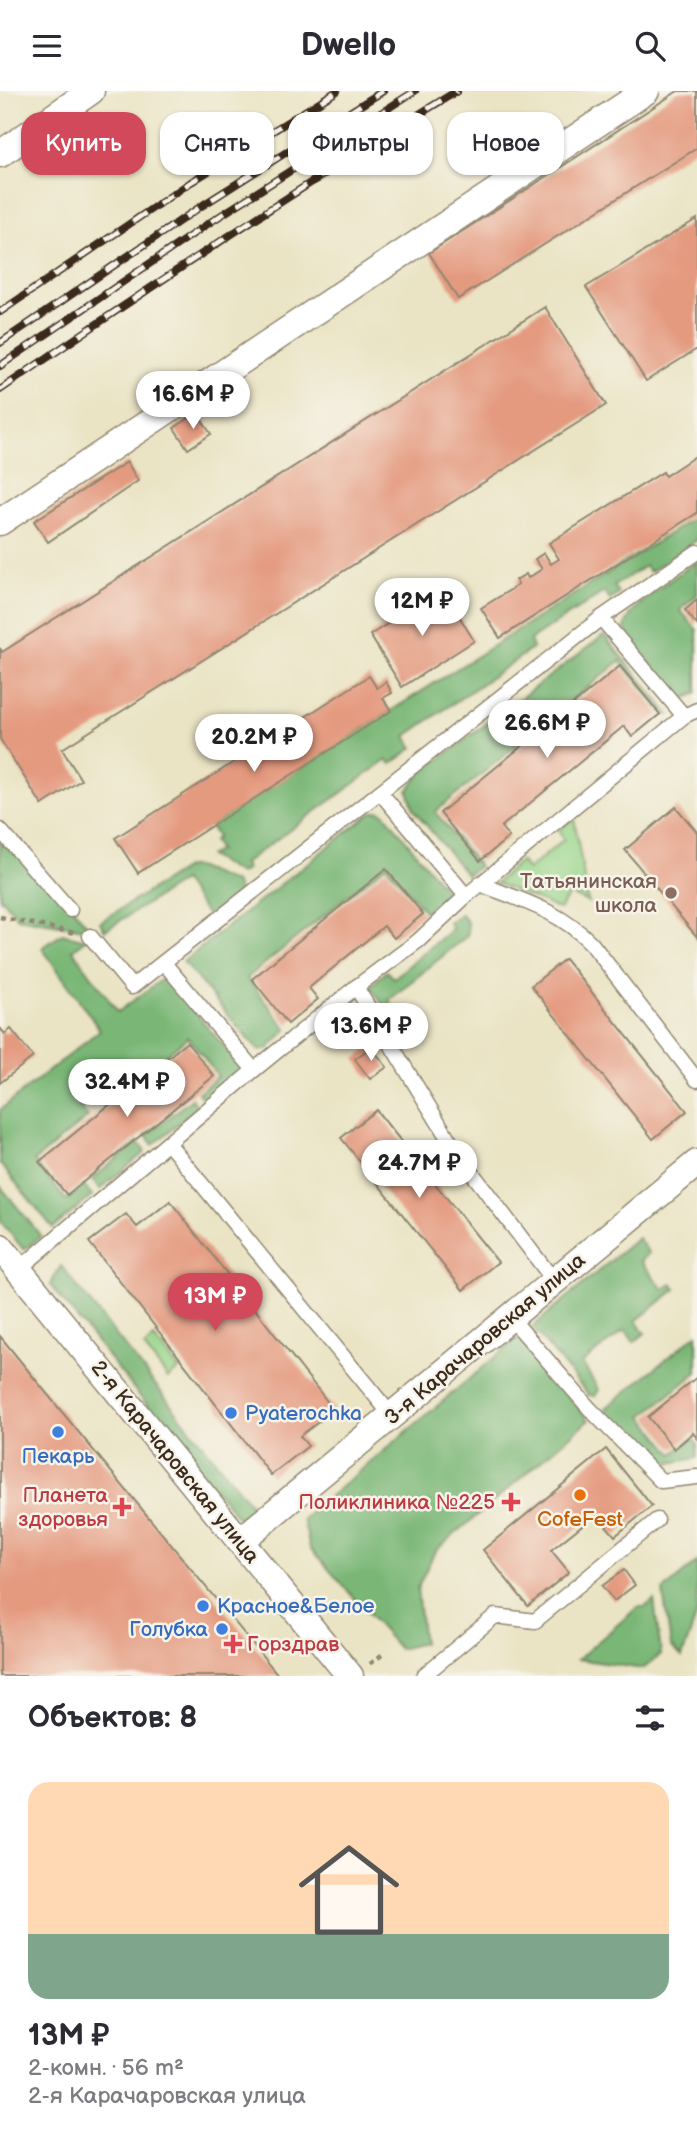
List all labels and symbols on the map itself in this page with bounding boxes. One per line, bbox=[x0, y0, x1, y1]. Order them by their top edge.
pin: 16.6M ₽ bbox=[128, 371, 258, 431]
pin: 12M ₽ bbox=[373, 579, 471, 638]
pin: 26.6M ₽ bbox=[482, 701, 612, 760]
pin: 20.2M ₽ bbox=[189, 715, 319, 774]
place label: Татьянинская школа bbox=[520, 869, 658, 918]
marker: Татьянинская школа bbox=[663, 885, 679, 901]
pin: 13.6M ₽ bbox=[306, 1003, 436, 1063]
pin: 32.4M ₽ bbox=[62, 1059, 192, 1119]
pin: 24.7M ₽ bbox=[354, 1141, 484, 1200]
street label: 3-я Карачаровская улица bbox=[380, 1247, 591, 1430]
pin: 13M ₽ bbox=[166, 1273, 264, 1333]
street label: 2-я Карачаровская улица bbox=[85, 1356, 265, 1569]
place label: Pyaterochka bbox=[245, 1401, 362, 1426]
marker: Pyaterochka bbox=[223, 1405, 239, 1421]
marker: Пекарь bbox=[50, 1424, 66, 1440]
place label: Пекарь bbox=[22, 1444, 95, 1469]
place label: Планета здоровья bbox=[18, 1483, 109, 1532]
marker: CofeFest bbox=[572, 1487, 588, 1503]
place label: Поликлиника №225 bbox=[298, 1490, 495, 1515]
marker: Поликлиника №225 bbox=[501, 1492, 521, 1512]
marker: Планета здоровья bbox=[114, 1499, 130, 1515]
place label: CofeFest bbox=[537, 1507, 624, 1532]
place label: Красное&Белое bbox=[217, 1594, 375, 1619]
marker: Красное&Белое bbox=[195, 1598, 211, 1614]
place label: Голубка bbox=[129, 1617, 209, 1642]
marker: Голубка bbox=[214, 1621, 230, 1637]
place label: Горздрав bbox=[247, 1632, 339, 1657]
marker: Горздрав bbox=[225, 1636, 241, 1652]

